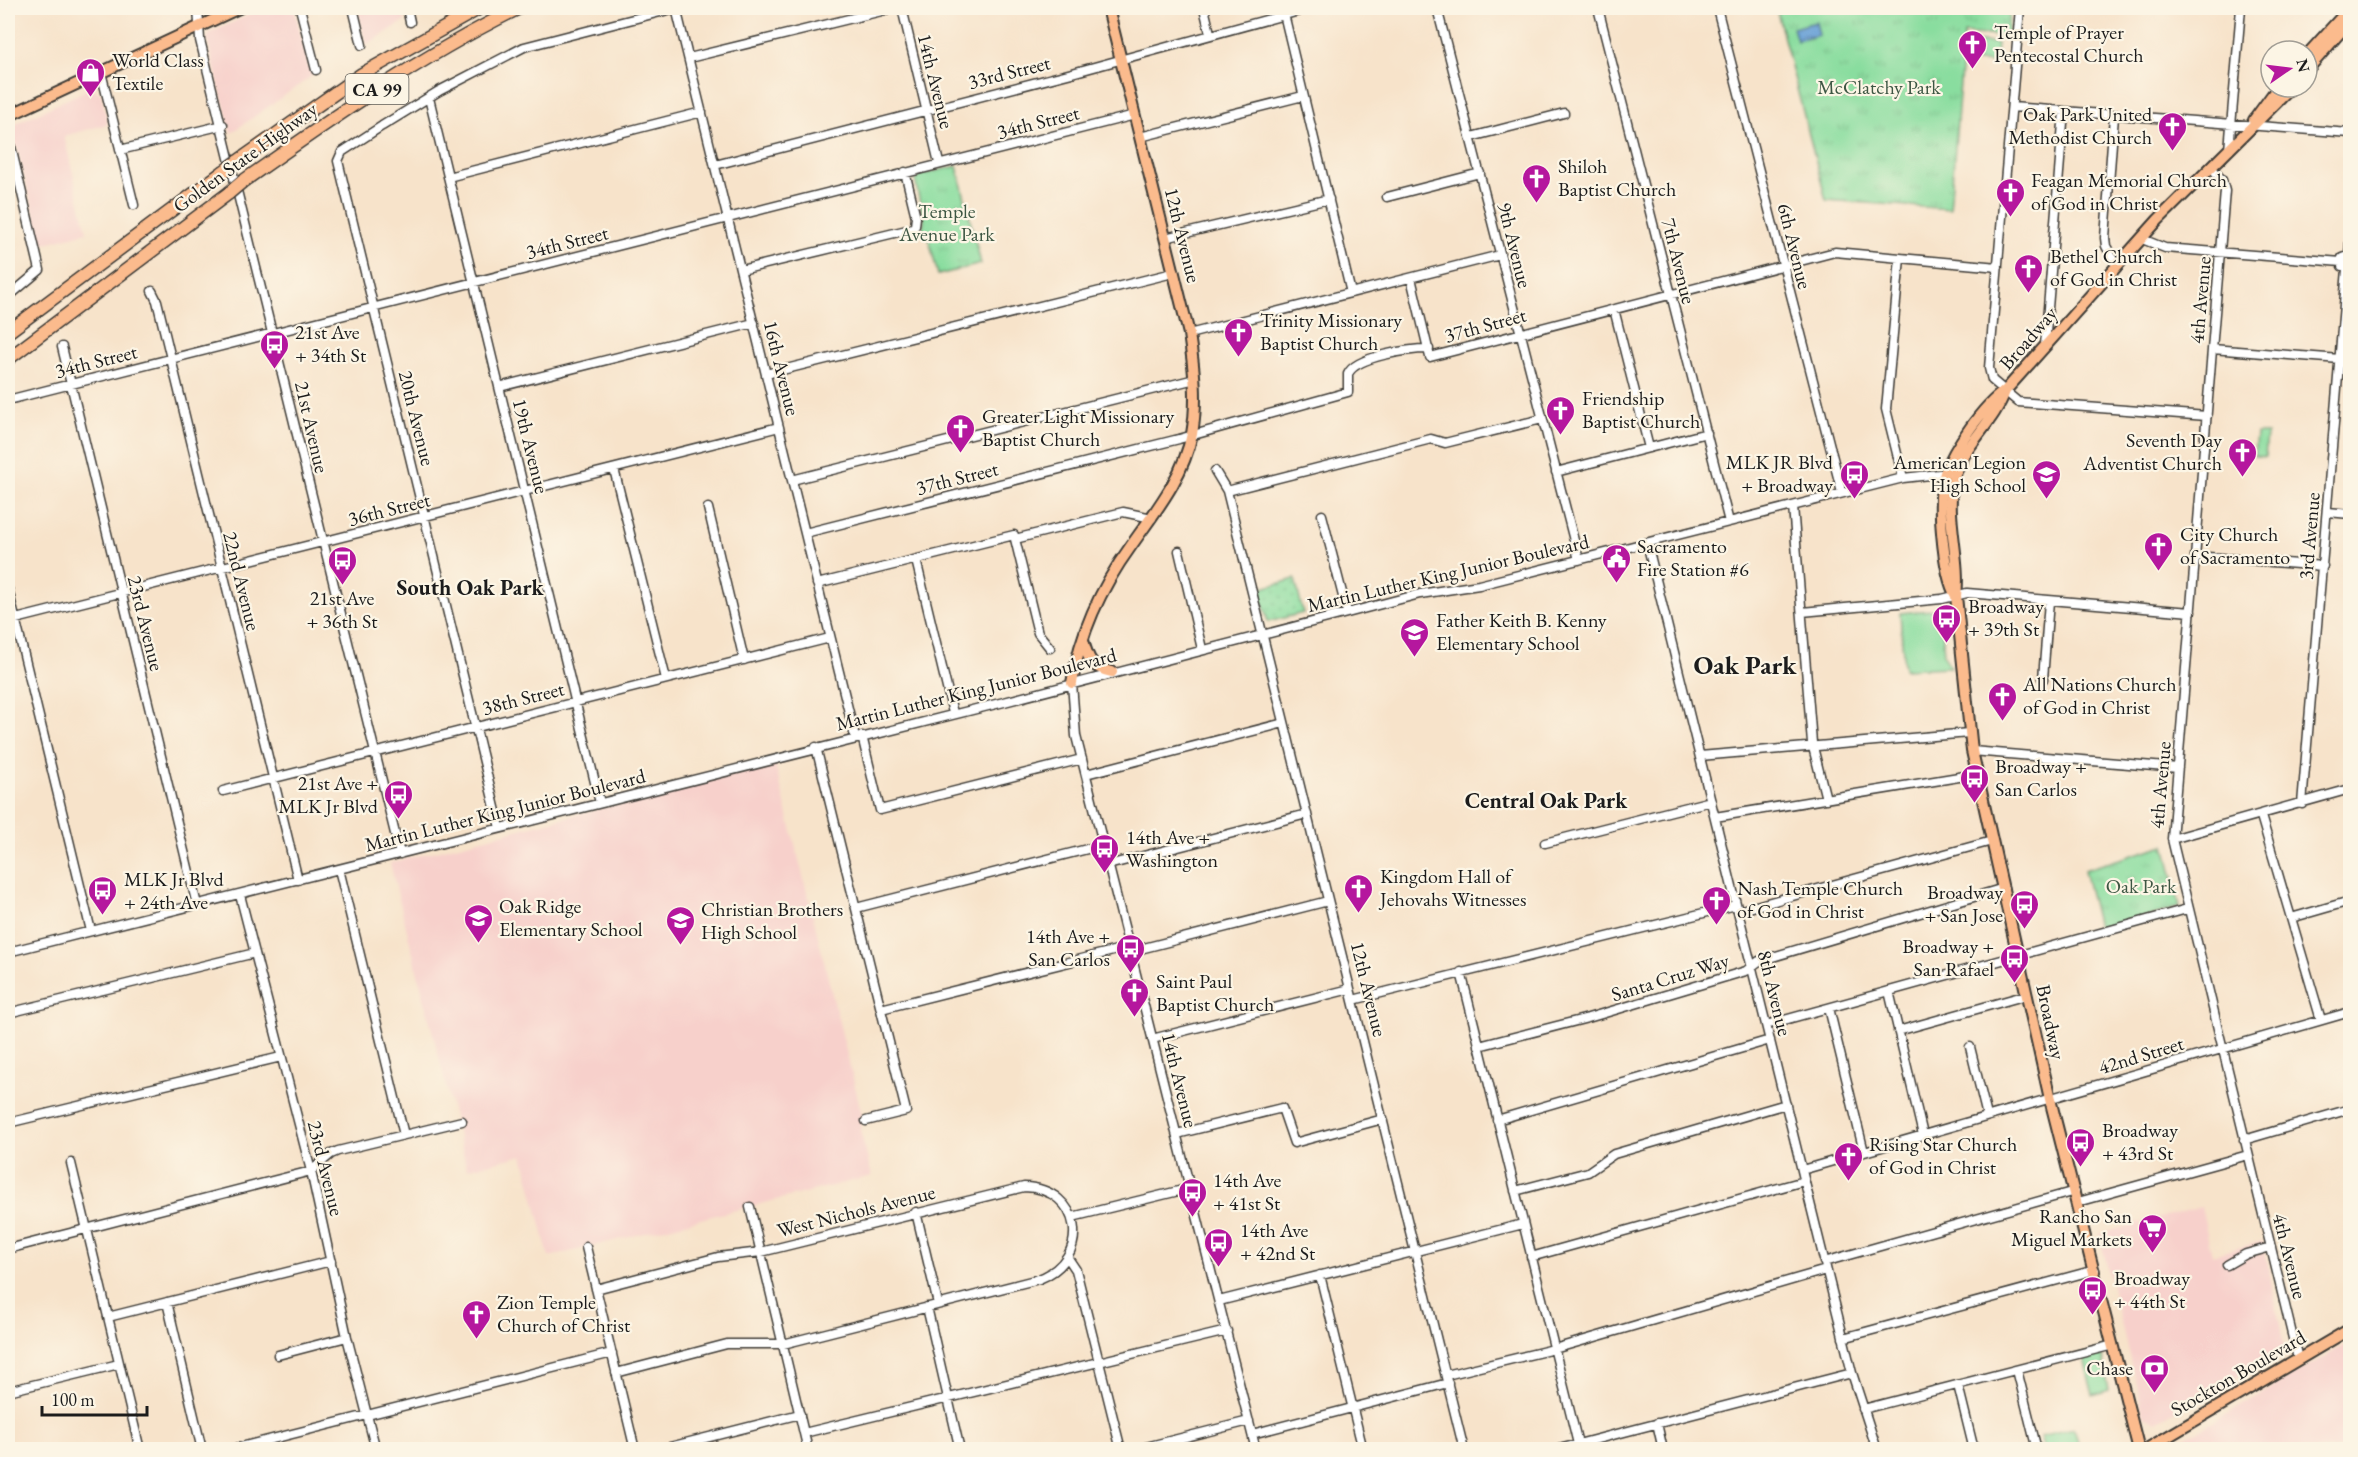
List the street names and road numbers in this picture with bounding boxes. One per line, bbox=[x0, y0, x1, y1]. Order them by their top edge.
street label: 14th Avenue bbox=[912, 31, 960, 131]
street label: 33rd Street bbox=[965, 49, 1054, 95]
road number: CA 99 bbox=[346, 74, 409, 104]
street label: Golden State Highway bbox=[168, 96, 323, 218]
street label: 34th Street bbox=[994, 99, 1082, 145]
street label: 12th Avenue bbox=[1159, 185, 1207, 285]
street label: 9th Avenue bbox=[1492, 199, 1538, 291]
street label: 6th Avenue bbox=[1772, 200, 1818, 292]
street label: 7th Avenue bbox=[1656, 215, 1702, 307]
street label: 34th Street bbox=[523, 219, 611, 265]
street label: 4th Avenue bbox=[2183, 255, 2217, 345]
street label: 37th Street bbox=[1441, 301, 1529, 348]
street label: Broadway bbox=[1993, 301, 2063, 375]
street label: 16th Avenue bbox=[758, 318, 806, 418]
street label: 34th Street bbox=[52, 338, 140, 384]
street label: 20th Avenue bbox=[393, 368, 441, 468]
street label: 21st Avenue bbox=[289, 379, 335, 476]
street label: 19th Avenue bbox=[507, 396, 555, 496]
street label: 37th Street bbox=[913, 455, 1001, 501]
street label: 36th Street bbox=[345, 486, 433, 532]
street label: 3rd Avenue bbox=[2292, 491, 2326, 581]
street label: Martin Luther King Junior Boulevard bbox=[1305, 528, 1592, 618]
street label: 22nd Avenue bbox=[217, 529, 267, 633]
street label: 23rd Avenue bbox=[122, 573, 170, 674]
street label: Martin Luther King Junior Boulevard bbox=[833, 641, 1120, 737]
street label: 38th Street bbox=[479, 675, 567, 721]
street label: 4th Avenue bbox=[2143, 740, 2177, 830]
street label: Martin Luther King Junior Boulevard bbox=[362, 762, 649, 858]
street label: 12th Avenue bbox=[1345, 939, 1393, 1039]
street label: Santa Cruz Way bbox=[1608, 947, 1732, 1007]
street label: 8th Avenue bbox=[1752, 947, 1798, 1039]
street label: Broadway bbox=[2030, 982, 2072, 1062]
street label: 14th Avenue bbox=[1156, 1030, 1204, 1130]
street label: 42nd Street bbox=[2095, 1030, 2187, 1080]
street label: 23rd Avenue bbox=[302, 1118, 350, 1219]
street label: West Nichols Avenue bbox=[774, 1179, 938, 1243]
street label: 4th Avenue bbox=[2267, 1210, 2313, 1302]
street label: Stockton Boulevard bbox=[2166, 1323, 2311, 1422]

